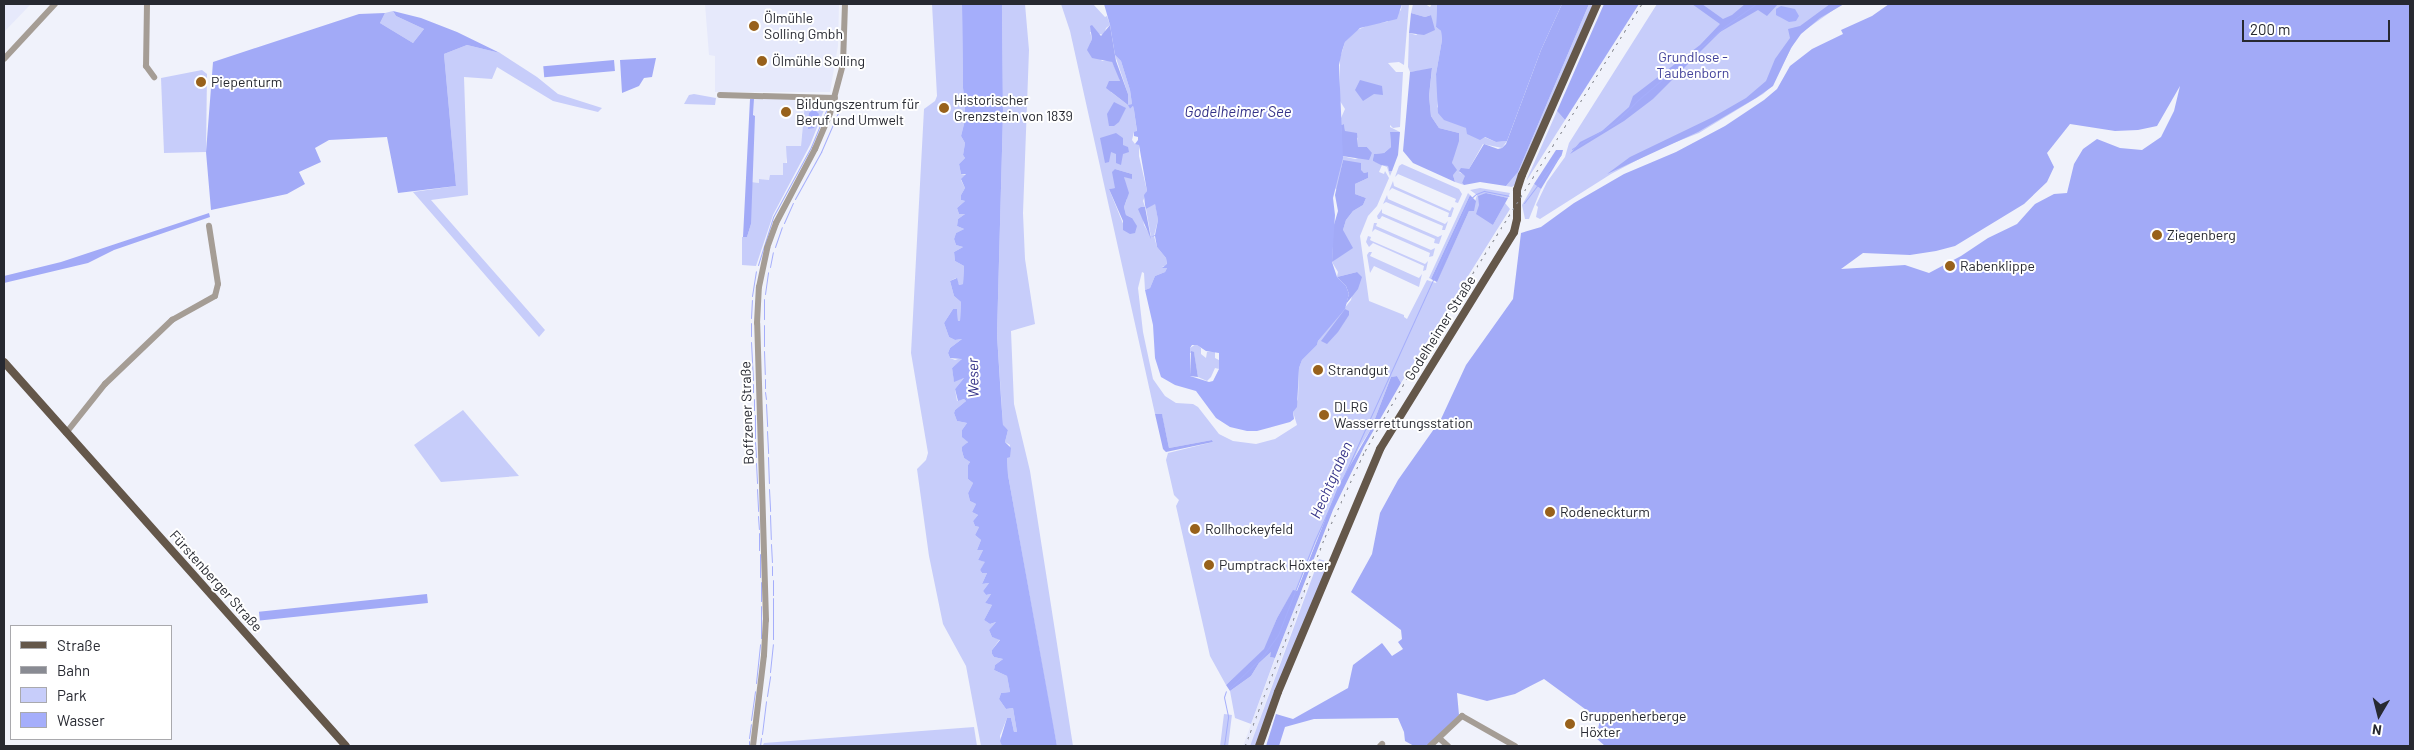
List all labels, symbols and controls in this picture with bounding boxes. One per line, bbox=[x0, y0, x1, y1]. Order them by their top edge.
place label: Ölmühle Solling Gmbh bbox=[764, 10, 843, 42]
scale bar bbox=[2244, 10, 2392, 42]
marker: Ölmühle Solling Gmbh bbox=[748, 20, 760, 32]
text: 200 m bbox=[2250, 20, 2290, 38]
park label: Grundlose - Taubenborn bbox=[1657, 49, 1729, 82]
place label: Ölmühle Solling bbox=[772, 53, 865, 69]
marker: Ölmühle Solling bbox=[756, 55, 768, 67]
place label: Piepenturm bbox=[211, 74, 282, 90]
marker: Piepenturm bbox=[195, 76, 207, 88]
place label: Historischer Grenzstein von 1839 bbox=[954, 92, 1073, 124]
place label: Bildungszentrum für Beruf und Umwelt bbox=[796, 96, 919, 128]
marker: Historischer Grenzstein von 1839 bbox=[938, 102, 950, 114]
water label: Godelheimer See bbox=[1184, 103, 1292, 121]
marker: Bildungszentrum für Beruf und Umwelt bbox=[780, 106, 792, 118]
place label: Ziegenberg bbox=[2167, 227, 2236, 243]
marker: Ziegenberg bbox=[2151, 229, 2163, 241]
place label: Rabenklippe bbox=[1960, 258, 2035, 274]
marker: Rabenklippe bbox=[1944, 260, 1956, 272]
street label: Godelheimer Straße bbox=[1401, 272, 1479, 384]
water label: Weser bbox=[964, 358, 982, 398]
street label: Boffzener Straße bbox=[737, 361, 757, 465]
place label: Strandgut bbox=[1328, 362, 1389, 378]
marker: Strandgut bbox=[1312, 364, 1324, 376]
place label: DLRG Wasserrettungsstation bbox=[1334, 399, 1473, 432]
marker: DLRG Wasserrettungsstation bbox=[1318, 409, 1330, 421]
water label: Hechtgraben bbox=[1306, 439, 1356, 521]
place label: Rodeneckturm bbox=[1560, 504, 1650, 520]
marker: Rodeneckturm bbox=[1544, 506, 1556, 518]
place label: Rollhockeyfeld bbox=[1205, 521, 1293, 537]
marker: Rollhockeyfeld bbox=[1189, 523, 1201, 535]
street label: Fürstenberger Straße bbox=[166, 527, 266, 635]
place label: Pumptrack Höxter bbox=[1219, 557, 1329, 573]
marker: Pumptrack Höxter bbox=[1203, 559, 1215, 571]
legend bbox=[10, 625, 172, 740]
text: Straße bbox=[57, 636, 101, 654]
text: Bahn bbox=[57, 661, 90, 679]
text: Park bbox=[57, 686, 86, 704]
north arrow bbox=[2354, 690, 2404, 740]
place label: Gruppenherberge Höxter bbox=[1580, 708, 1686, 740]
text: Wasser bbox=[57, 711, 105, 729]
marker: Gruppenherberge Höxter bbox=[1564, 718, 1576, 730]
text: N bbox=[2371, 721, 2383, 739]

